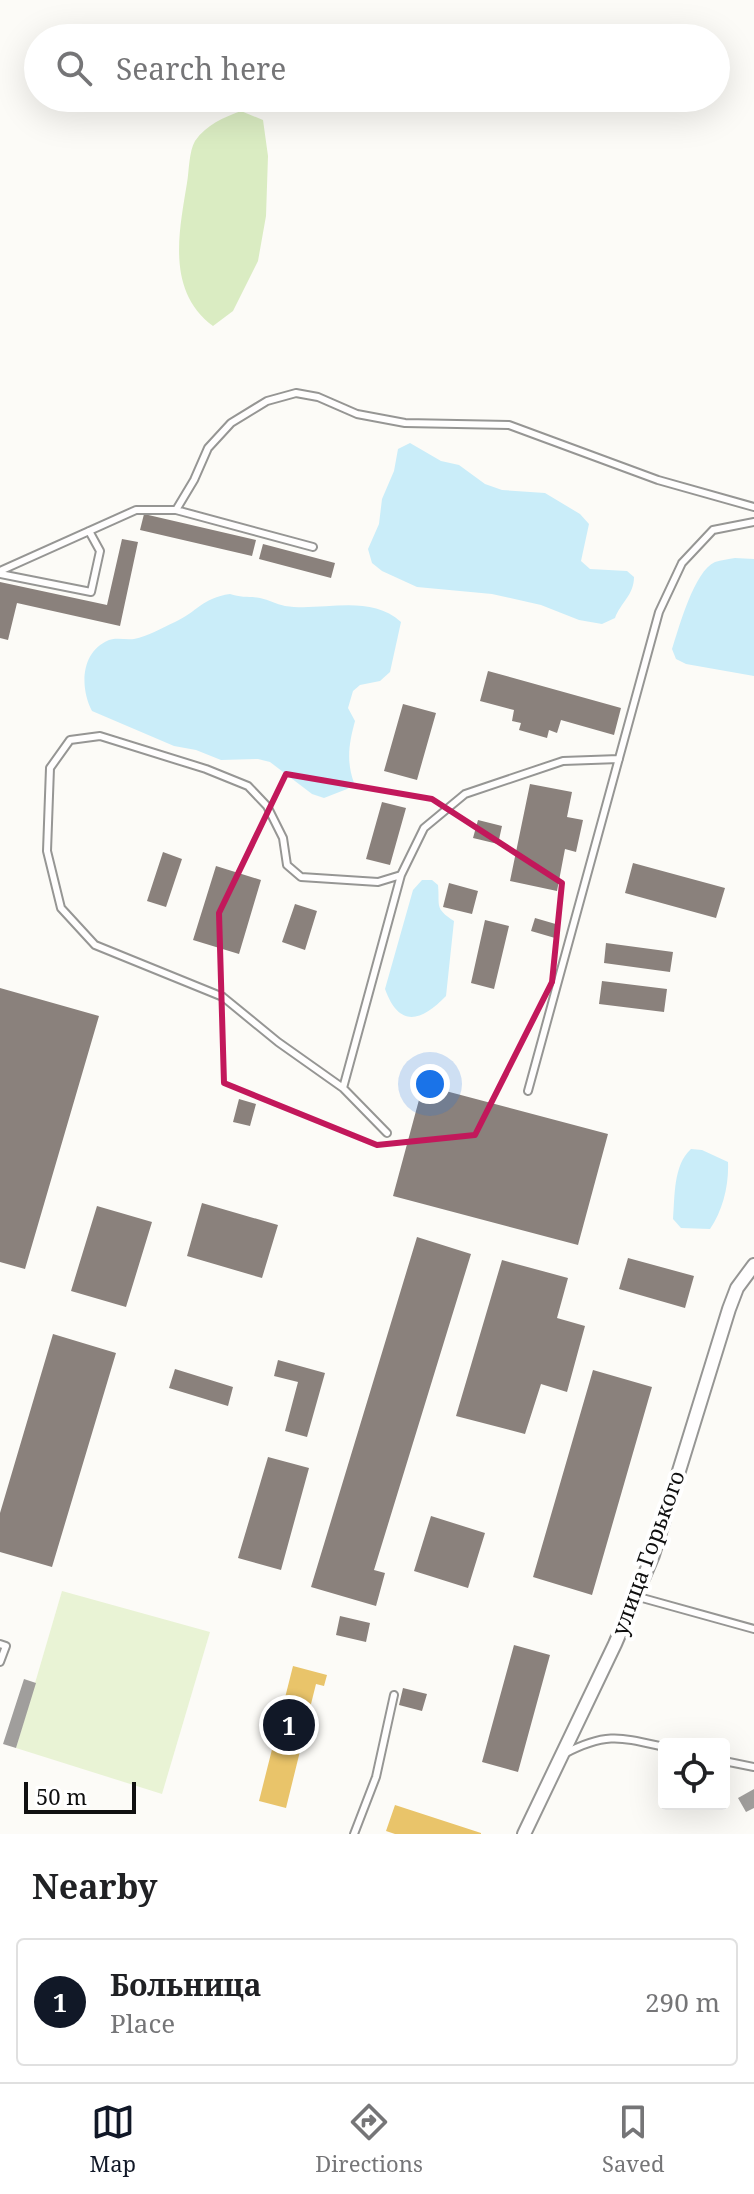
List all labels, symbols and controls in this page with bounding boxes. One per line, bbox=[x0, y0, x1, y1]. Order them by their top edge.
search box bbox=[24, 24, 730, 112]
icon: search bbox=[52, 46, 96, 90]
text: Search here bbox=[116, 48, 286, 89]
your location bbox=[410, 1064, 450, 1104]
street label: улица Горького bbox=[603, 1466, 691, 1639]
pin: 1 bbox=[263, 1695, 315, 1755]
map controls bbox=[658, 1738, 730, 1810]
button: locate bbox=[658, 1738, 730, 1810]
scale bar bbox=[24, 1778, 136, 1814]
text: 50 m bbox=[36, 1781, 87, 1811]
text: Nearby bbox=[32, 1863, 158, 1909]
text: Больница bbox=[110, 1964, 262, 2005]
text: 1 bbox=[53, 1984, 67, 2020]
text: 290 m bbox=[645, 1984, 720, 2020]
text: Place bbox=[110, 2005, 175, 2041]
tab: Map bbox=[90, 2100, 136, 2178]
tab: Directions bbox=[315, 2100, 423, 2178]
tab: Saved bbox=[602, 2100, 664, 2178]

